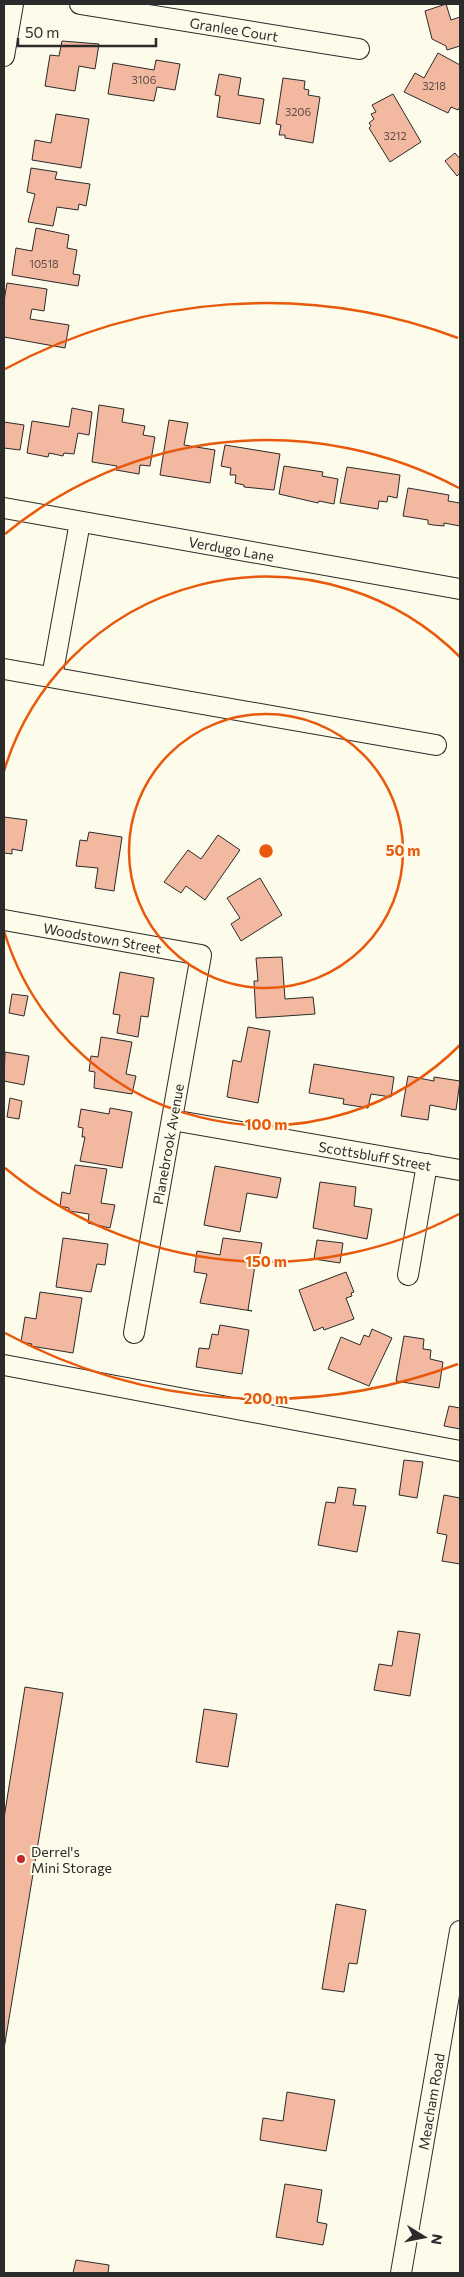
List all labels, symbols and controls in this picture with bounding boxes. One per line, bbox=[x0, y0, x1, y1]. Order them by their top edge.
street label: Granlee Court bbox=[189, 13, 280, 44]
scale bar bbox=[18, 15, 155, 47]
text: 50 m bbox=[25, 23, 59, 41]
house number: 3106 bbox=[132, 73, 157, 86]
house number: 3218 bbox=[422, 79, 446, 92]
house number: 3206 bbox=[285, 105, 311, 118]
house number: 3212 bbox=[383, 129, 407, 142]
house number: 10518 bbox=[29, 257, 59, 270]
street label: Verdugo Lane bbox=[187, 532, 276, 564]
text: 50 m bbox=[386, 841, 420, 859]
centre of rings bbox=[257, 842, 275, 860]
street label: Woodstown Street bbox=[42, 919, 163, 956]
street label: Planebrook Avenue bbox=[149, 1082, 187, 1206]
text: 100 m bbox=[245, 1115, 287, 1133]
street label: Scottsbluff Street bbox=[317, 1137, 433, 1173]
text: 150 m bbox=[245, 1252, 287, 1270]
text: 200 m bbox=[244, 1389, 288, 1407]
place label: Derrel's Mini Storage bbox=[31, 1843, 112, 1876]
marker: Derrel's Mini Storage bbox=[15, 1853, 27, 1865]
street label: Meacham Road bbox=[414, 2052, 447, 2151]
north arrow bbox=[399, 2212, 449, 2262]
text: N bbox=[428, 2233, 447, 2246]

